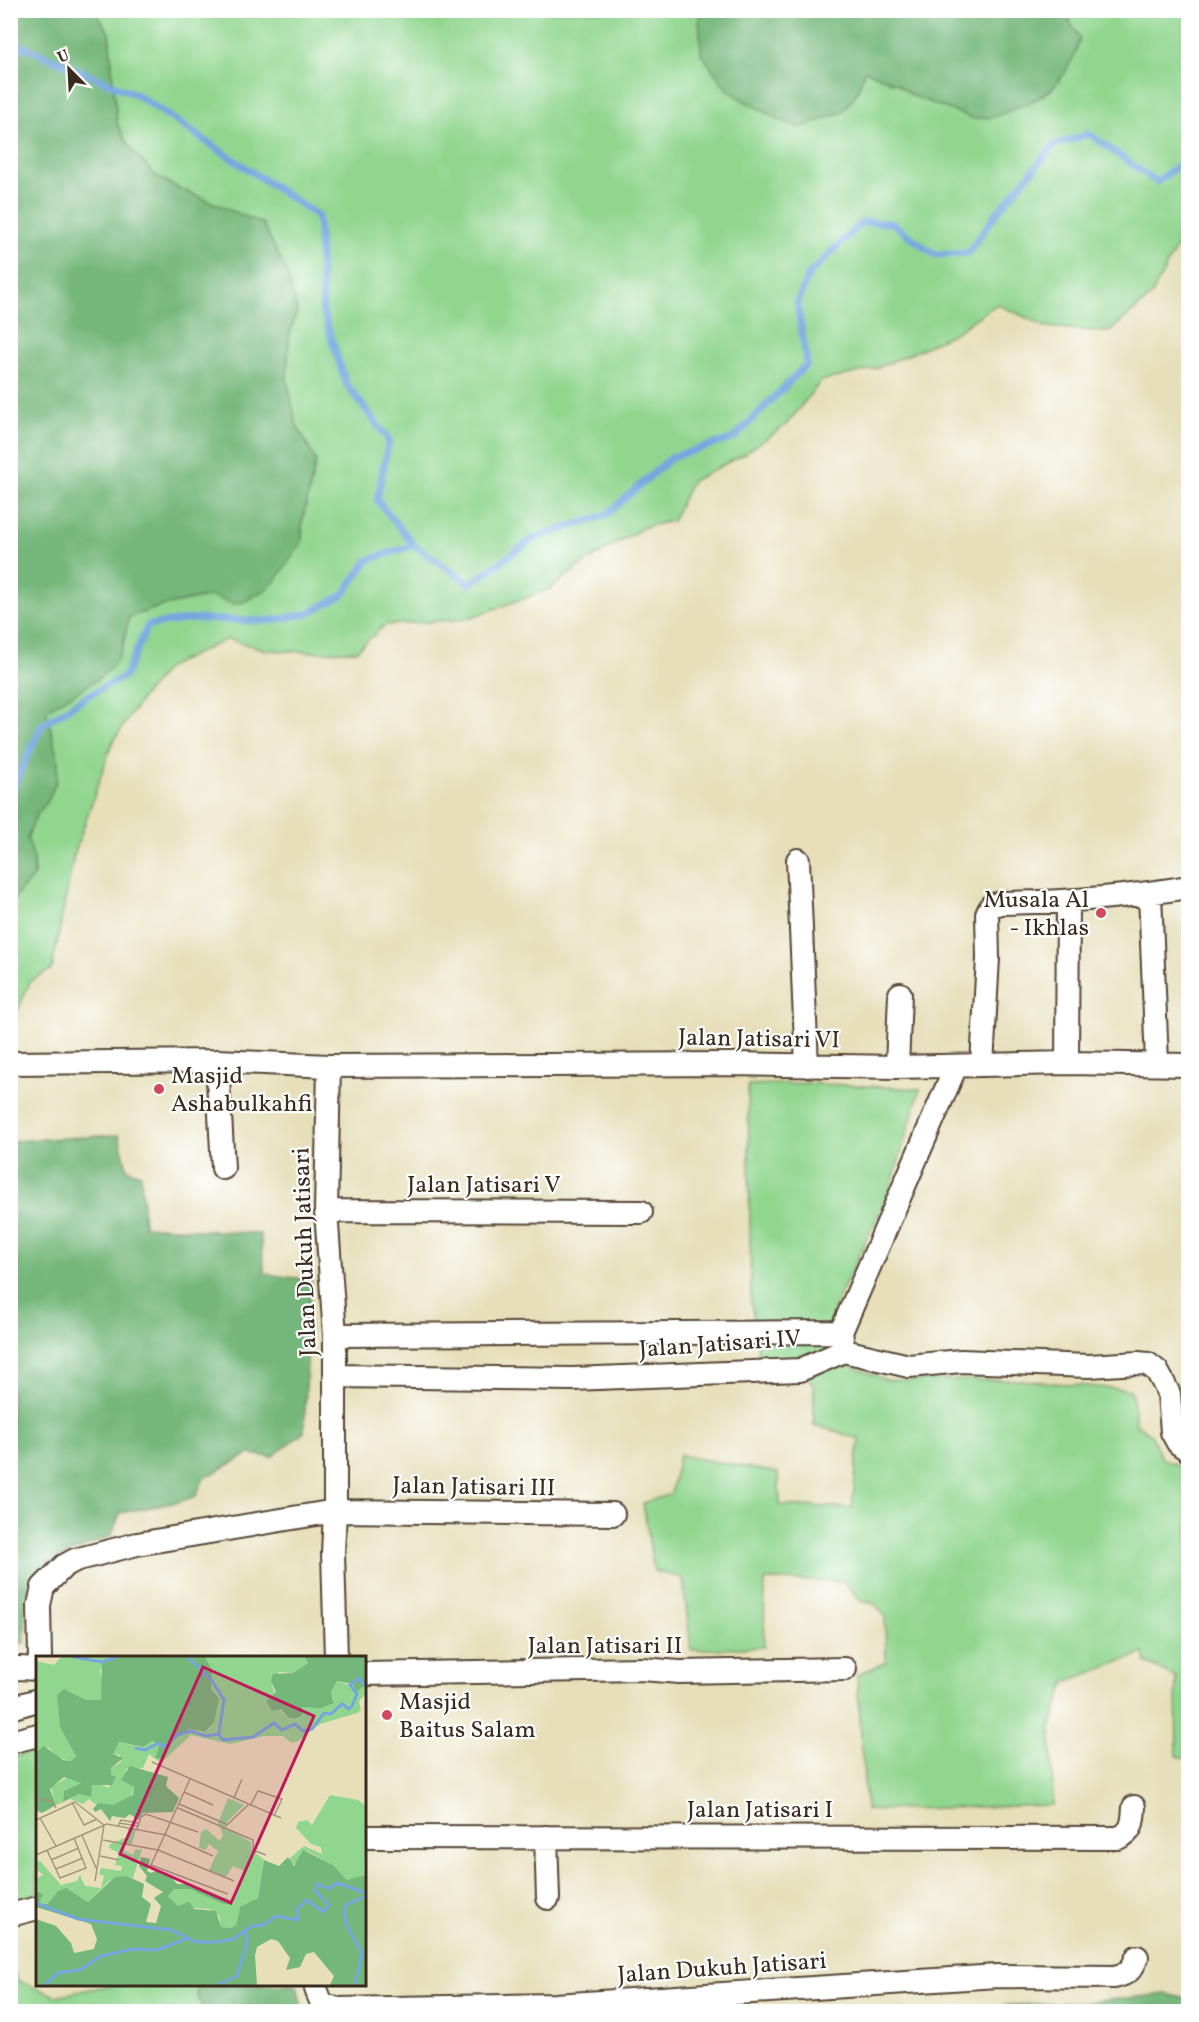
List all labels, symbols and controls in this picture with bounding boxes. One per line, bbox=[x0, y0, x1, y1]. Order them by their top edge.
north arrow bbox=[39, 39, 99, 99]
text: U bbox=[54, 45, 73, 69]
place label: Musala Al - Ikhlas bbox=[983, 884, 1089, 946]
marker: Musala Al - Ikhlas bbox=[1094, 906, 1108, 920]
street label: Jalan Jatisari VI bbox=[678, 1022, 840, 1058]
place label: Masjid Ashabulkahfi bbox=[171, 1060, 313, 1122]
marker: Masjid Ashabulkahfi bbox=[152, 1082, 166, 1096]
street label: Jalan Dukuh Jatisari bbox=[285, 1147, 327, 1357]
street label: Jalan Jatisari V bbox=[407, 1169, 561, 1203]
street label: Jalan Jatisari IV bbox=[638, 1322, 802, 1368]
street label: Jalan Jatisari III bbox=[392, 1470, 556, 1506]
street label: Jalan Jatisari II bbox=[528, 1630, 682, 1664]
inset map bbox=[36, 1656, 366, 1986]
place label: Masjid Baitus Salam bbox=[399, 1686, 536, 1748]
marker: Masjid Baitus Salam bbox=[380, 1708, 394, 1722]
street label: Jalan Jatisari I bbox=[687, 1794, 833, 1828]
street label: Jalan Dukuh Jatisari bbox=[616, 1945, 828, 1993]

